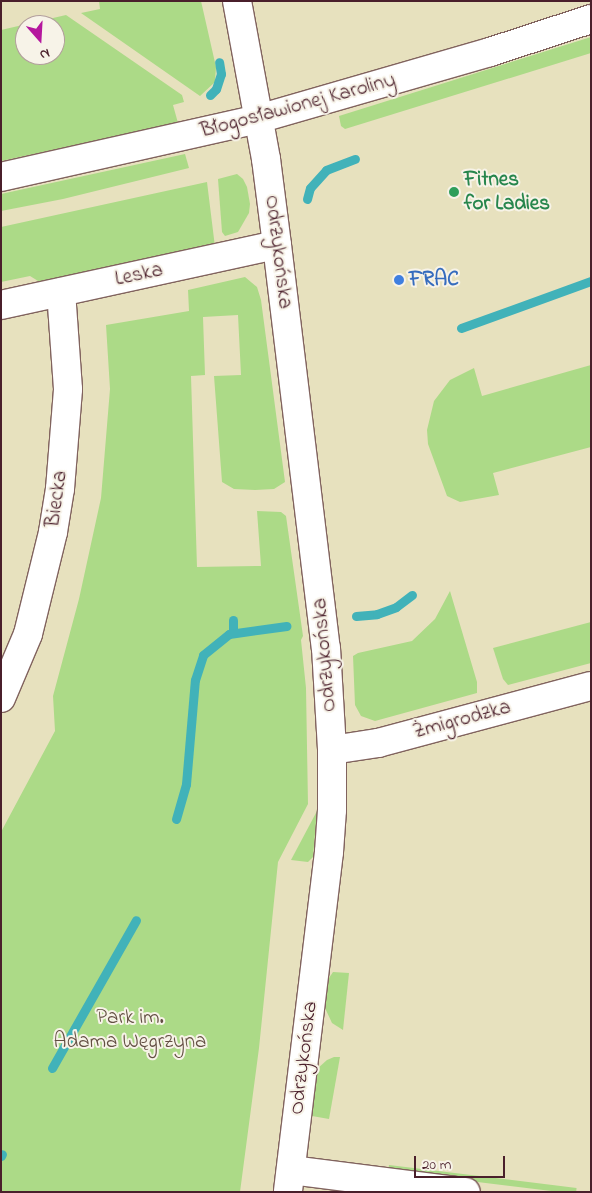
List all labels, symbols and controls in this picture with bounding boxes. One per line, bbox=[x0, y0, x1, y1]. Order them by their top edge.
north arrow bbox=[15, 15, 65, 65]
text: N bbox=[37, 42, 53, 65]
street label: Błogosławionej Karoliny bbox=[198, 68, 398, 144]
place label: Fitnes for Ladies bbox=[464, 167, 550, 217]
marker: Fitnes for Ladies bbox=[448, 186, 460, 198]
street label: Odrzykońska bbox=[259, 194, 297, 310]
street label: Leska bbox=[113, 258, 165, 292]
place label: FRAC bbox=[409, 267, 459, 293]
marker: FRAC bbox=[393, 274, 405, 286]
street label: Biecka bbox=[41, 469, 73, 529]
street label: Odrzykońska bbox=[307, 597, 343, 713]
street label: Żmigrodzka bbox=[410, 695, 514, 745]
street label: Odrzykońska bbox=[285, 1000, 323, 1116]
park label: Park im. Adama Węgrzyna bbox=[54, 1005, 206, 1055]
scale bar bbox=[417, 1146, 508, 1178]
text: 20 m bbox=[422, 1154, 451, 1176]

